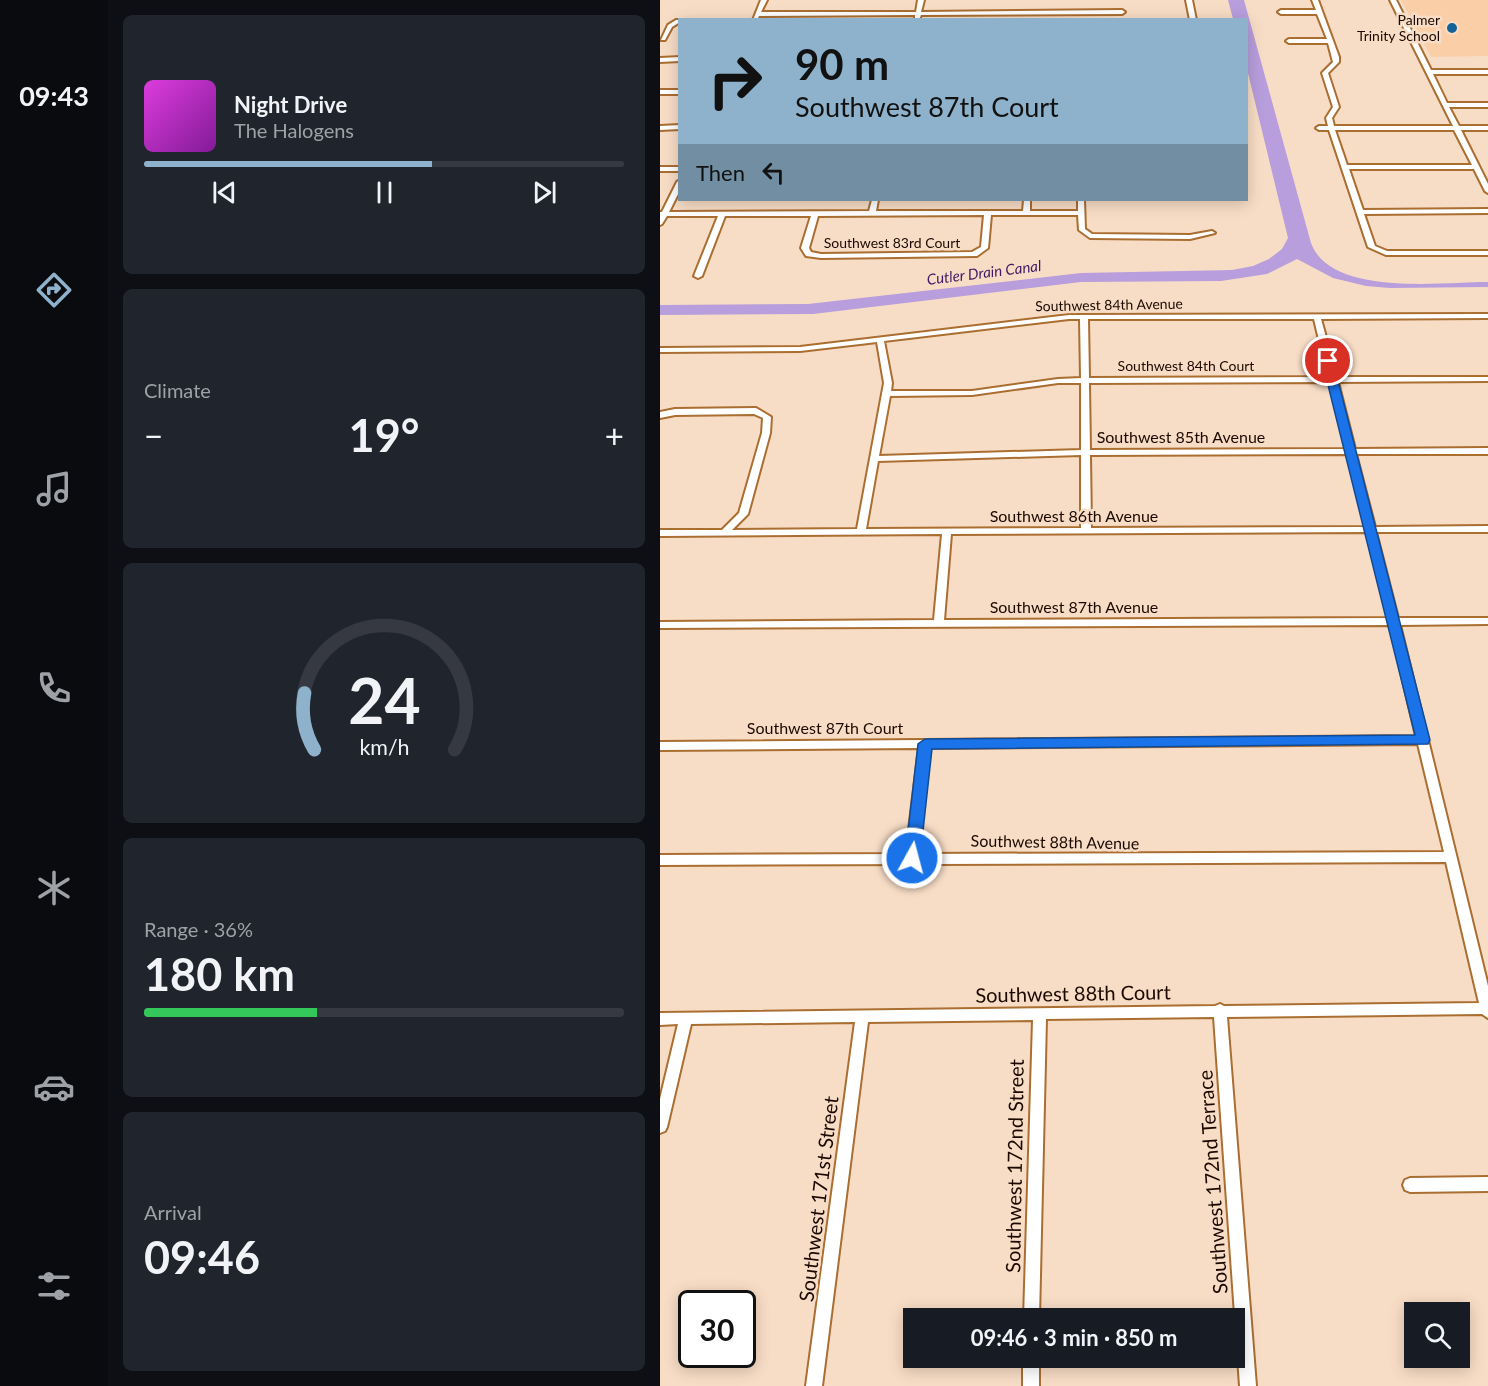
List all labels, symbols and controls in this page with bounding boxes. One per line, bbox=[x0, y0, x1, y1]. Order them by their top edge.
place label: Palmer Trinity School bbox=[1357, 11, 1440, 44]
marker: Palmer Trinity School bbox=[1445, 21, 1459, 35]
text: 90 m bbox=[795, 39, 889, 89]
icon: right bbox=[696, 42, 774, 120]
text: 09:43 bbox=[19, 79, 89, 112]
text: Southwest 87th Court bbox=[795, 90, 1059, 123]
text: Night Drive bbox=[234, 91, 347, 118]
text: The Halogens bbox=[234, 118, 354, 142]
icon: left bbox=[757, 156, 790, 189]
text: Then bbox=[696, 159, 745, 186]
icon: previous bbox=[208, 176, 241, 209]
icon: pause bbox=[368, 176, 401, 209]
icon: next bbox=[528, 176, 561, 209]
street label: Southwest 83rd Court bbox=[824, 234, 960, 251]
water label: Cutler Drain Canal bbox=[926, 256, 1043, 288]
icon: directions bbox=[33, 269, 75, 311]
street label: Southwest 84th Avenue bbox=[1035, 295, 1183, 314]
pin bbox=[1302, 335, 1353, 386]
icon: arrive bbox=[1311, 344, 1344, 377]
street label: Southwest 84th Court bbox=[1118, 357, 1254, 374]
text: Climate bbox=[144, 378, 211, 402]
text: 19° bbox=[349, 408, 419, 462]
text: − bbox=[144, 415, 163, 455]
text: + bbox=[605, 415, 624, 455]
street label: Southwest 85th Avenue bbox=[1097, 427, 1265, 446]
icon: music bbox=[33, 468, 75, 510]
street label: Southwest 86th Avenue bbox=[990, 506, 1158, 525]
street label: Southwest 87th Avenue bbox=[990, 597, 1158, 616]
text: 24 bbox=[348, 662, 420, 737]
icon: phone bbox=[33, 667, 75, 709]
street label: Southwest 87th Court bbox=[747, 718, 903, 737]
text: km/h bbox=[359, 734, 409, 760]
position arrow bbox=[880, 826, 944, 890]
street label: Southwest 88th Avenue bbox=[971, 831, 1139, 852]
icon: climate bbox=[33, 867, 75, 909]
text: Range · 36% bbox=[144, 917, 253, 941]
text: 180 km bbox=[144, 947, 295, 1001]
street label: Southwest 88th Court bbox=[975, 979, 1171, 1007]
street label: Southwest 172nd Street bbox=[1000, 1059, 1028, 1273]
icon: car bbox=[33, 1066, 75, 1108]
street label: Southwest 172nd Terrace bbox=[1192, 1069, 1232, 1295]
street label: Southwest 171st Street bbox=[793, 1095, 843, 1303]
text: Arrival bbox=[144, 1200, 202, 1224]
text: 09:46 bbox=[144, 1230, 260, 1284]
icon: filters bbox=[33, 1265, 75, 1307]
speed limit sign: 30 bbox=[678, 1290, 756, 1368]
map controls bbox=[1404, 1302, 1470, 1368]
button: search bbox=[1404, 1302, 1470, 1368]
text: 09:46 · 3 min · 850 m bbox=[971, 1324, 1177, 1351]

